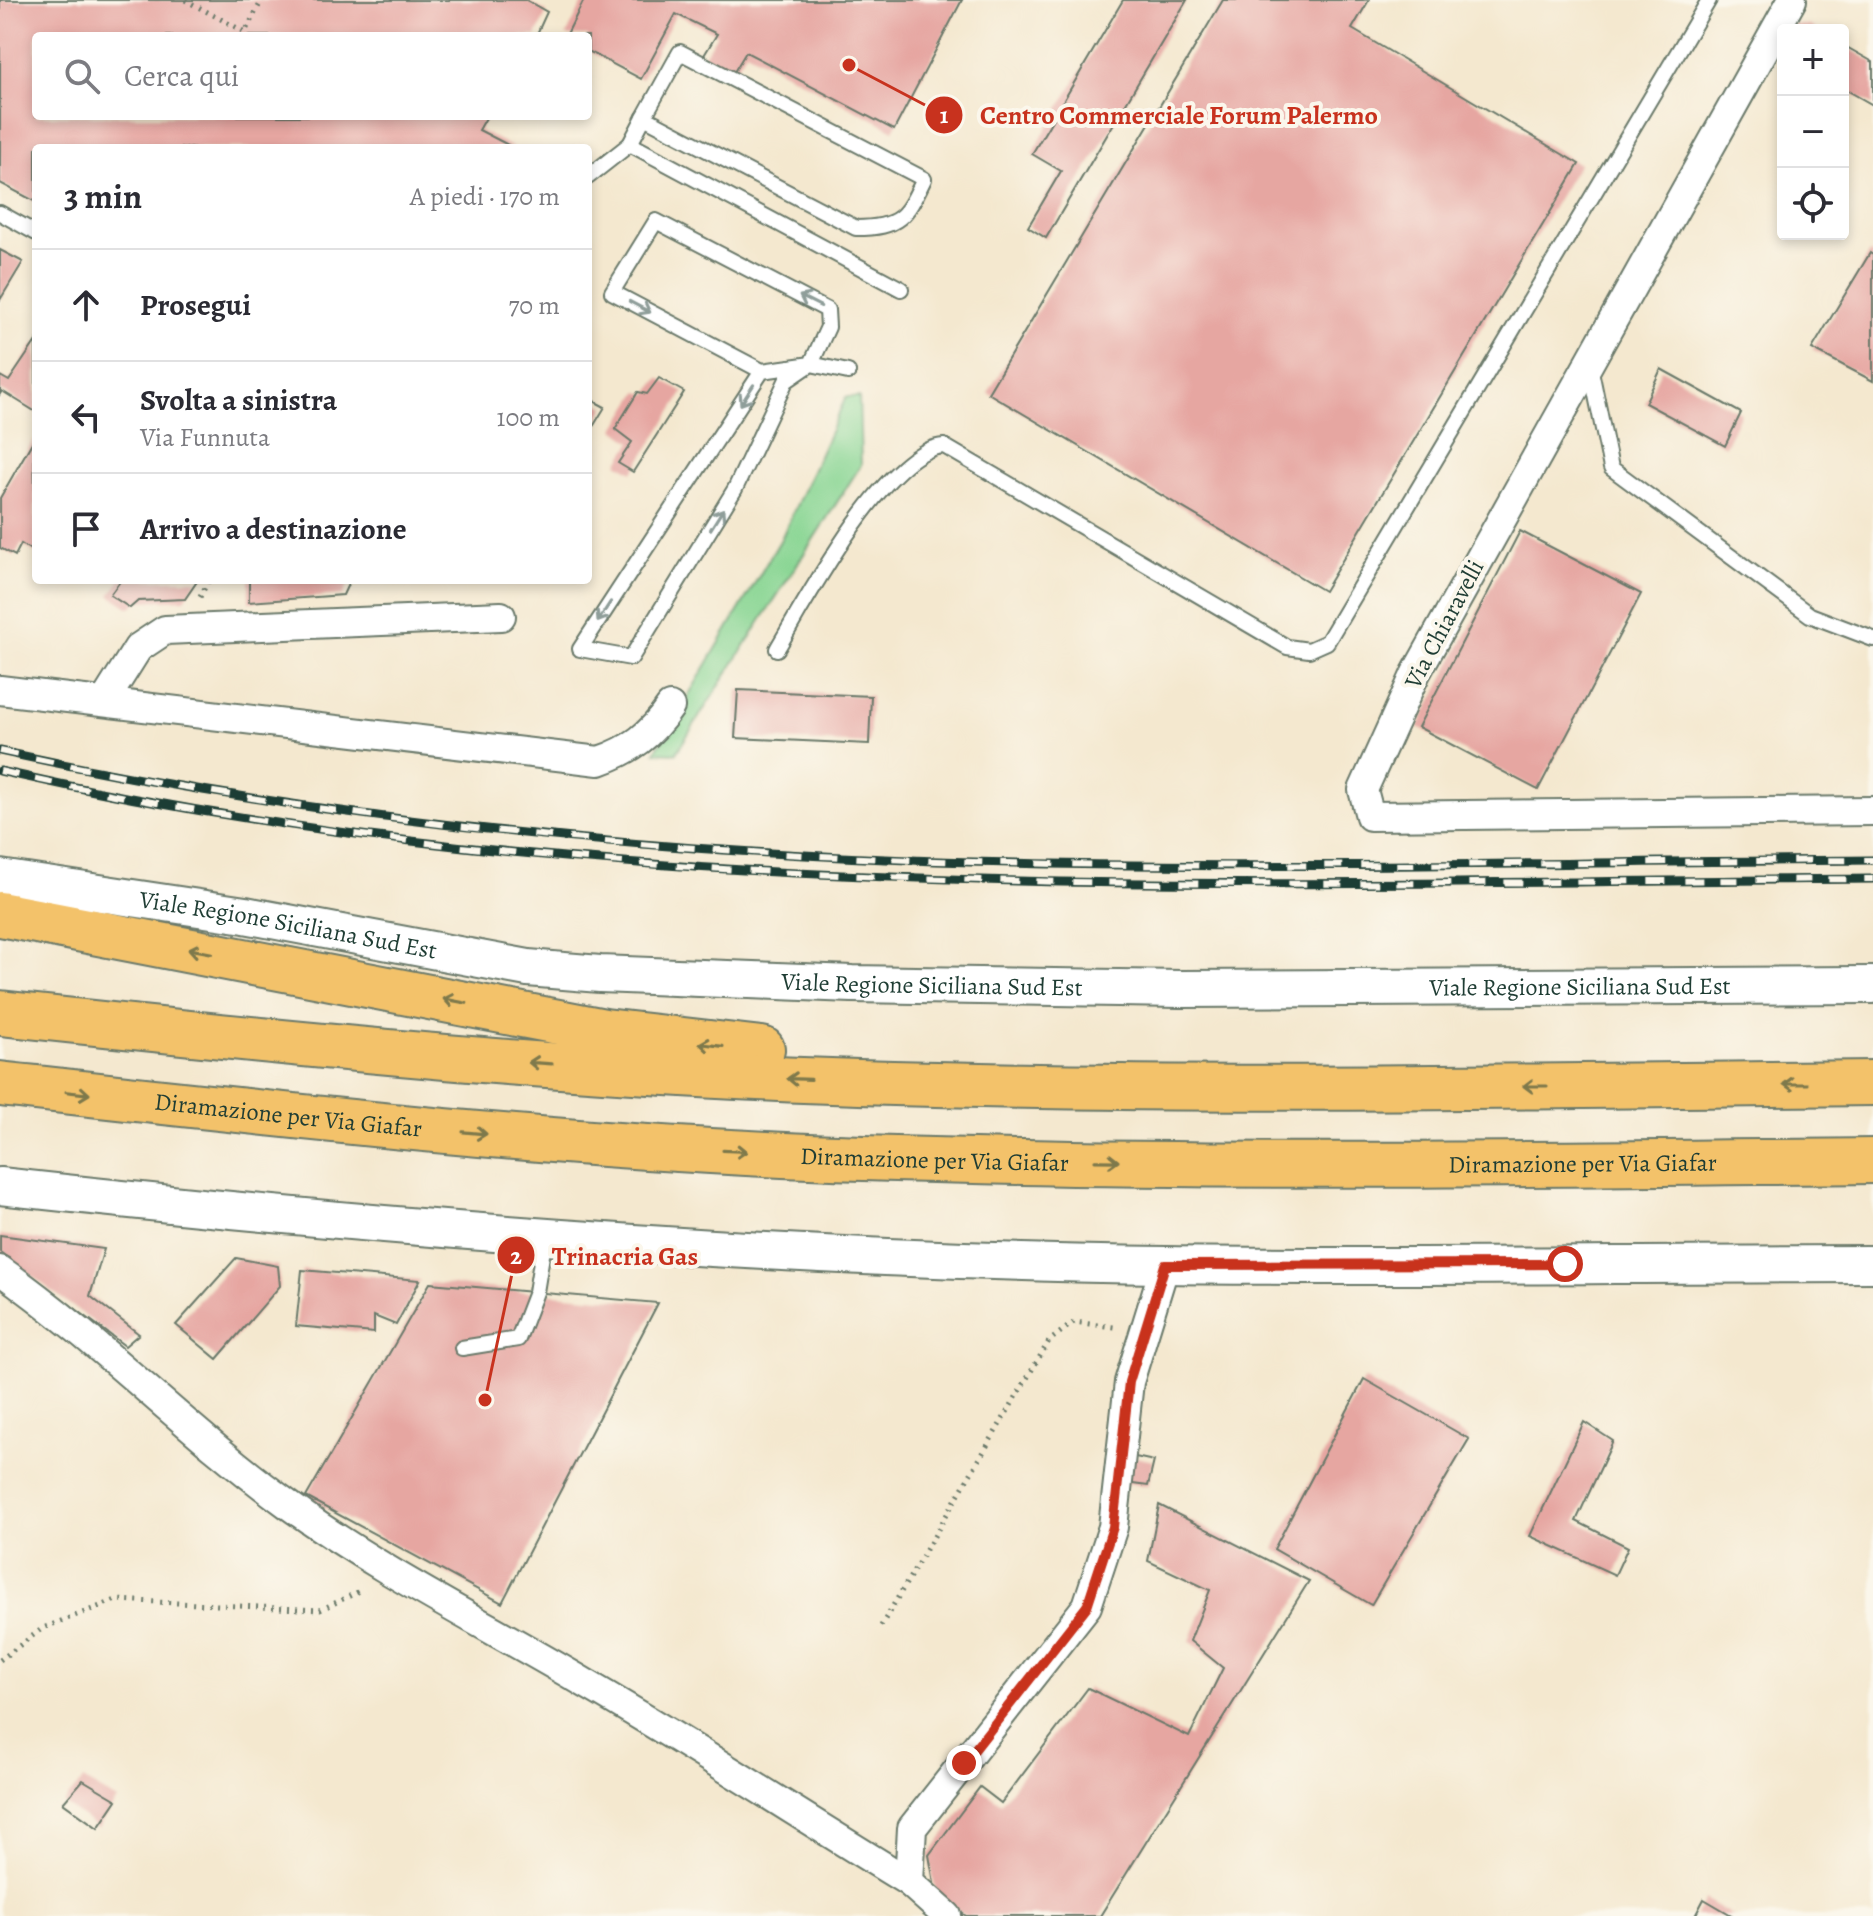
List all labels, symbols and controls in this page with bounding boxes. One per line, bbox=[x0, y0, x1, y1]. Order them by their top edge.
map controls bbox=[1777, 24, 1849, 240]
button: + bbox=[1777, 24, 1849, 96]
search box bbox=[32, 32, 592, 120]
icon: search bbox=[60, 54, 104, 98]
text: Cerca qui bbox=[124, 56, 239, 96]
callout: Centro Commerciale Forum Palermo bbox=[924, 90, 1394, 140]
button: − bbox=[1777, 96, 1849, 168]
text: Centro Commerciale Forum Palermo bbox=[980, 98, 1378, 133]
text: 1 bbox=[940, 99, 949, 131]
button: locate bbox=[1777, 168, 1849, 240]
text: 3 min bbox=[64, 173, 142, 220]
text: A piedi · 170 m bbox=[410, 179, 560, 214]
icon: ahead bbox=[64, 283, 108, 327]
text: Prosegui bbox=[140, 285, 251, 325]
text: 70 m bbox=[508, 288, 560, 323]
one-way arrow bbox=[798, 292, 822, 308]
one-way arrow bbox=[628, 299, 652, 315]
text: Svolta a sinistra bbox=[140, 380, 337, 420]
one-way arrow bbox=[738, 383, 754, 406]
icon: left bbox=[64, 395, 108, 439]
text: 100 m bbox=[497, 400, 560, 435]
text: Via Funnuta bbox=[140, 420, 270, 455]
icon: arrive bbox=[64, 507, 108, 551]
one-way arrow bbox=[709, 508, 725, 531]
text: Arrivo a destinazione bbox=[140, 509, 407, 549]
street label: Via Chiaravelli bbox=[1396, 554, 1491, 695]
one-way arrow bbox=[595, 601, 612, 623]
street label: Viale Regione Siciliana Sud Est bbox=[136, 883, 440, 967]
one-way arrow bbox=[187, 943, 213, 958]
street label: Viale Regione Siciliana Sud Est bbox=[780, 965, 1083, 1004]
street label: Viale Regione Siciliana Sud Est bbox=[1428, 970, 1731, 1004]
one-way arrow bbox=[443, 993, 468, 1008]
one-way arrow bbox=[699, 1037, 724, 1052]
one-way arrow bbox=[527, 1055, 554, 1070]
one-way arrow bbox=[786, 1071, 813, 1086]
one-way arrow bbox=[1782, 1076, 1809, 1092]
one-way arrow bbox=[1522, 1078, 1549, 1094]
one-way arrow bbox=[64, 1085, 90, 1100]
street label: Diramazione per Via Giafar bbox=[153, 1085, 424, 1145]
one-way arrow bbox=[461, 1126, 488, 1141]
street label: Diramazione per Via Giafar bbox=[800, 1140, 1069, 1179]
one-way arrow bbox=[721, 1143, 748, 1158]
street label: Diramazione per Via Giafar bbox=[1448, 1146, 1717, 1181]
one-way arrow bbox=[1093, 1153, 1120, 1169]
callout: Trinacria Gas bbox=[496, 1230, 714, 1280]
text: Trinacria Gas bbox=[552, 1239, 698, 1274]
text: 2 bbox=[510, 1240, 522, 1272]
route start bbox=[1547, 1246, 1583, 1282]
route end bbox=[946, 1745, 982, 1781]

